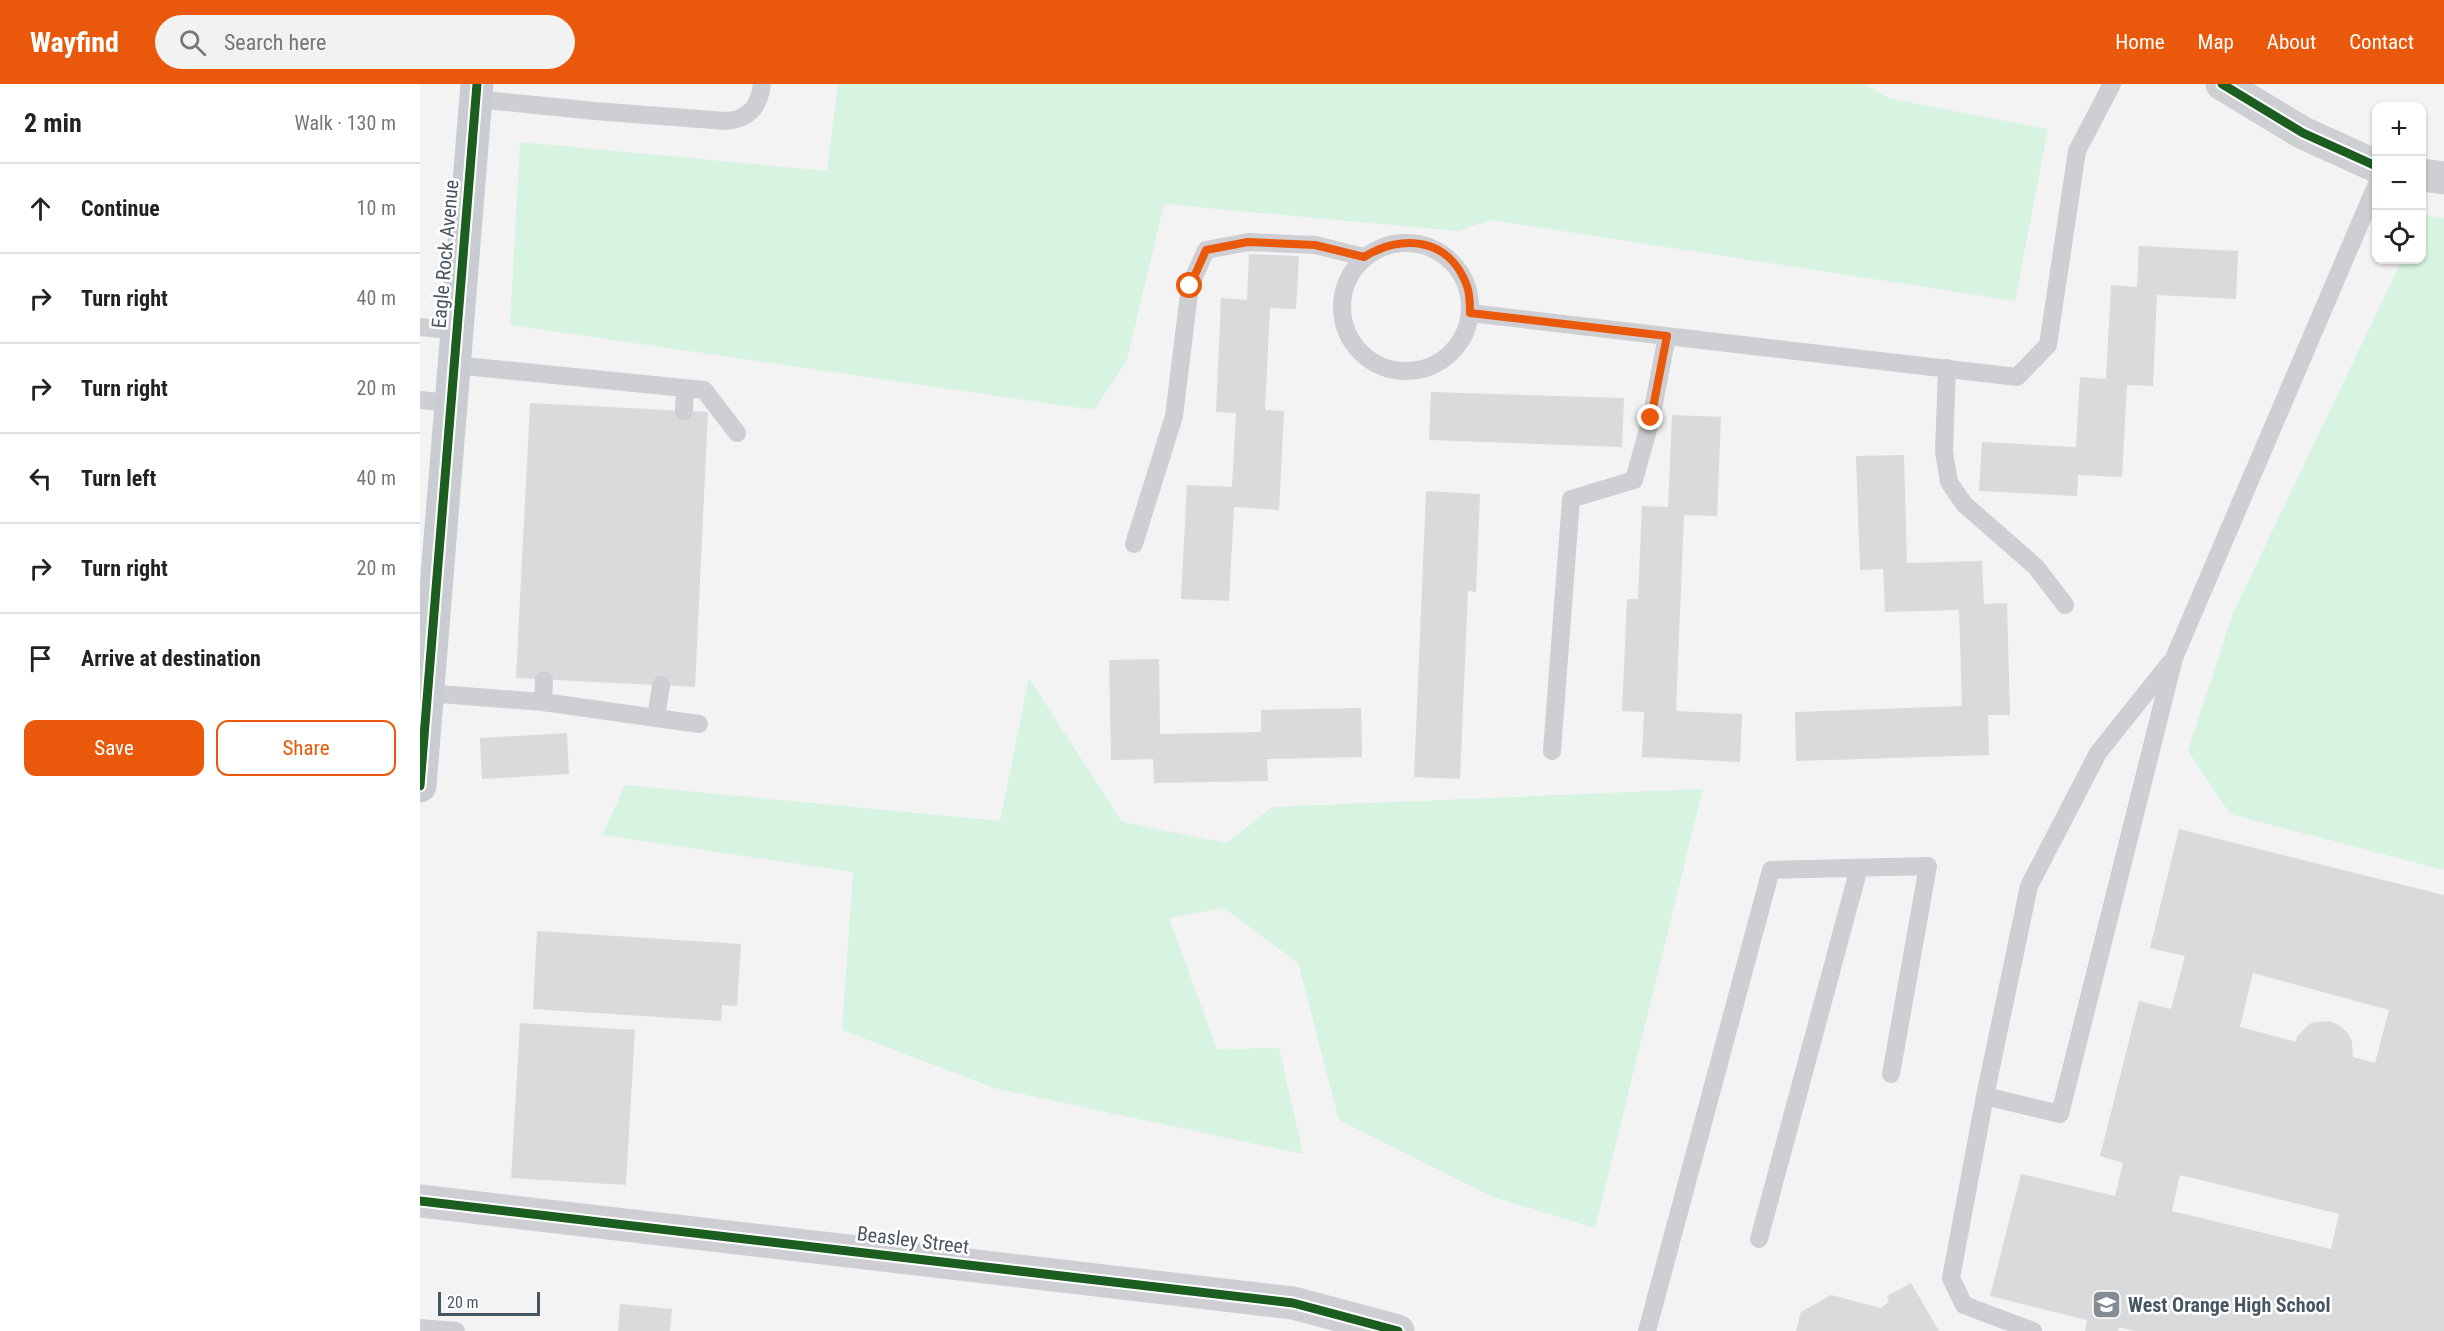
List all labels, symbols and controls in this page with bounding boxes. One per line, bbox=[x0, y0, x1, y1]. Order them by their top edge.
search box bbox=[155, 15, 575, 69]
text: Wayfind bbox=[30, 26, 119, 59]
icon: search bbox=[176, 26, 209, 59]
text: Search here bbox=[224, 30, 326, 55]
text: Home bbox=[2115, 30, 2165, 54]
text: Map bbox=[2198, 30, 2234, 54]
text: About bbox=[2267, 30, 2316, 54]
text: Contact bbox=[2349, 30, 2414, 54]
map controls bbox=[2372, 102, 2426, 264]
button: + bbox=[2372, 102, 2426, 156]
text: 2 min bbox=[24, 108, 82, 138]
text: Walk · 130 m bbox=[295, 111, 396, 135]
button: − bbox=[2372, 156, 2426, 210]
street label: Eagle Rock Avenue bbox=[427, 179, 463, 329]
icon: ahead bbox=[24, 192, 57, 225]
text: Continue bbox=[81, 196, 160, 221]
text: 10 m bbox=[357, 196, 396, 220]
button: locate bbox=[2372, 210, 2426, 264]
route start bbox=[1176, 272, 1202, 298]
icon: right bbox=[24, 282, 57, 315]
text: Turn right bbox=[81, 286, 168, 311]
text: 40 m bbox=[357, 286, 396, 310]
icon: right bbox=[24, 372, 57, 405]
text: Turn right bbox=[81, 376, 168, 401]
text: 20 m bbox=[357, 376, 396, 400]
route end bbox=[1637, 404, 1663, 430]
icon: left bbox=[24, 462, 57, 495]
text: Turn left bbox=[81, 466, 156, 491]
text: 40 m bbox=[357, 466, 396, 490]
icon: right bbox=[24, 552, 57, 585]
text: Turn right bbox=[81, 556, 168, 581]
text: 20 m bbox=[357, 556, 396, 580]
icon: arrive bbox=[24, 642, 57, 675]
text: Arrive at destination bbox=[81, 646, 261, 671]
button: Save bbox=[24, 720, 204, 776]
button: Share bbox=[216, 720, 396, 776]
street label: Beasley Street bbox=[856, 1221, 970, 1259]
scale bar bbox=[438, 1289, 540, 1316]
school or university icon: West Orange High School bbox=[2091, 1289, 2123, 1321]
text: 20 m bbox=[447, 1293, 479, 1312]
place label: West Orange High School bbox=[2128, 1293, 2331, 1317]

